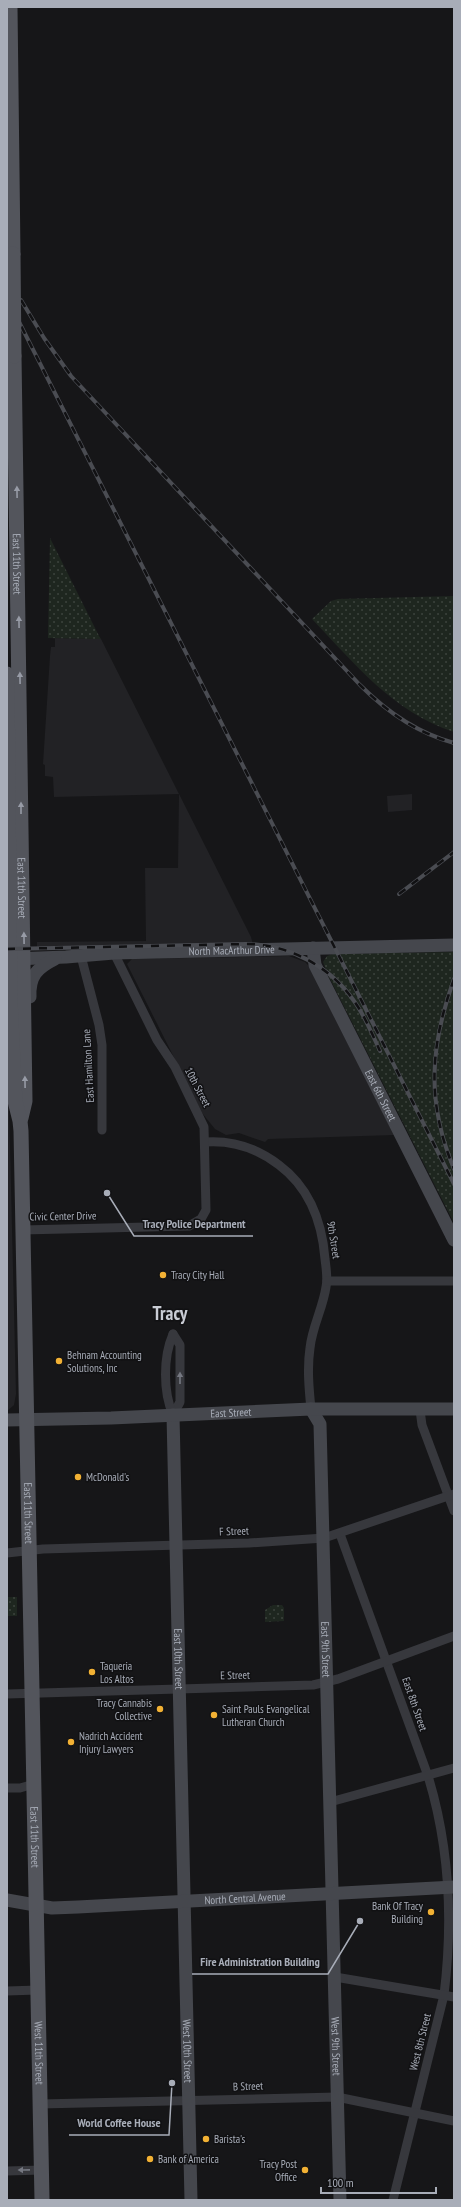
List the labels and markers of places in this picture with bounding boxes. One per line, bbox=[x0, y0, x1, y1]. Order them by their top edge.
callout: Tracy Police Department bbox=[134, 1212, 253, 1236]
place label: Tracy City Hall bbox=[171, 1268, 225, 1282]
marker: Tracy City Hall bbox=[158, 1270, 168, 1280]
place label: Behnam Accounting Solutions, Inc bbox=[67, 1348, 142, 1375]
marker: Behnam Accounting Solutions, Inc bbox=[54, 1356, 64, 1366]
place label: McDonald's bbox=[86, 1470, 129, 1484]
marker: McDonald's bbox=[73, 1472, 83, 1482]
place label: Taqueria Los Altos bbox=[100, 1659, 134, 1686]
marker: Taqueria Los Altos bbox=[87, 1667, 97, 1677]
place label: Tracy Cannabis Collective bbox=[96, 1696, 152, 1723]
place label: Saint Pauls Evangelical Lutheran Church bbox=[222, 1702, 310, 1729]
marker: Tracy Cannabis Collective bbox=[155, 1704, 165, 1714]
marker: Saint Pauls Evangelical Lutheran Church bbox=[209, 1710, 219, 1720]
place label: Nadrich Accident Injury Lawyers bbox=[79, 1729, 143, 1756]
marker: Nadrich Accident Injury Lawyers bbox=[66, 1737, 76, 1747]
place label: Bank Of Tracy Building bbox=[372, 1899, 424, 1926]
marker: Bank Of Tracy Building bbox=[426, 1907, 436, 1917]
callout: Fire Administration Building bbox=[192, 1950, 328, 1974]
callout: World Coffee House bbox=[69, 2111, 169, 2135]
place label: Barista's bbox=[214, 2132, 245, 2146]
marker: Barista's bbox=[201, 2134, 211, 2144]
place label: Bank of America bbox=[158, 2152, 219, 2166]
marker: Bank of America bbox=[145, 2154, 155, 2164]
place label: Tracy Post Office bbox=[260, 2157, 297, 2184]
marker: Tracy Post Office bbox=[300, 2165, 310, 2175]

